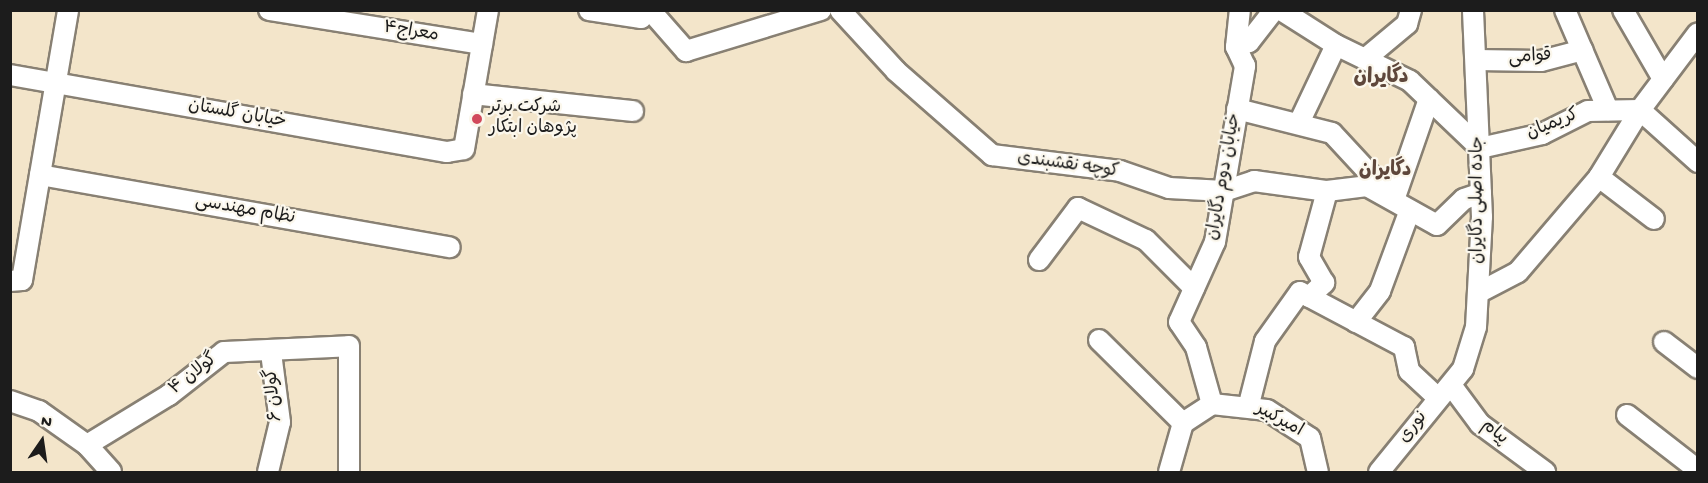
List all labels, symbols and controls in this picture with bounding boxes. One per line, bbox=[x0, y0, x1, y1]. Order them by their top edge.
street label: معراج۴ bbox=[382, 18, 440, 48]
street label: قوامی bbox=[1508, 46, 1552, 70]
district label: دگایران bbox=[1354, 66, 1408, 92]
street label: خیابان گلستان bbox=[186, 96, 288, 134]
place label: شرکت برتر پژوهان ابتکار bbox=[489, 98, 577, 140]
street label: کریمیان bbox=[1524, 105, 1582, 145]
marker: شرکت برتر پژوهان ابتکار bbox=[470, 112, 484, 126]
street label: خیابان دوم دگایران bbox=[1203, 112, 1247, 242]
street label: جاده اصلی دگایران bbox=[1468, 136, 1490, 264]
street label: کوچه نقشبندی bbox=[1016, 148, 1120, 184]
district label: دگایران bbox=[1359, 159, 1411, 183]
street label: نظام مهندسی bbox=[193, 192, 297, 230]
street label: گولان ۴ bbox=[165, 349, 223, 401]
street label: گولان ۶ bbox=[262, 368, 288, 422]
street label: امیرکبیر bbox=[1252, 399, 1306, 443]
street label: نوری bbox=[1395, 408, 1433, 448]
north arrow bbox=[12, 411, 72, 471]
text: N bbox=[39, 413, 53, 433]
street label: پیام bbox=[1476, 416, 1512, 450]

